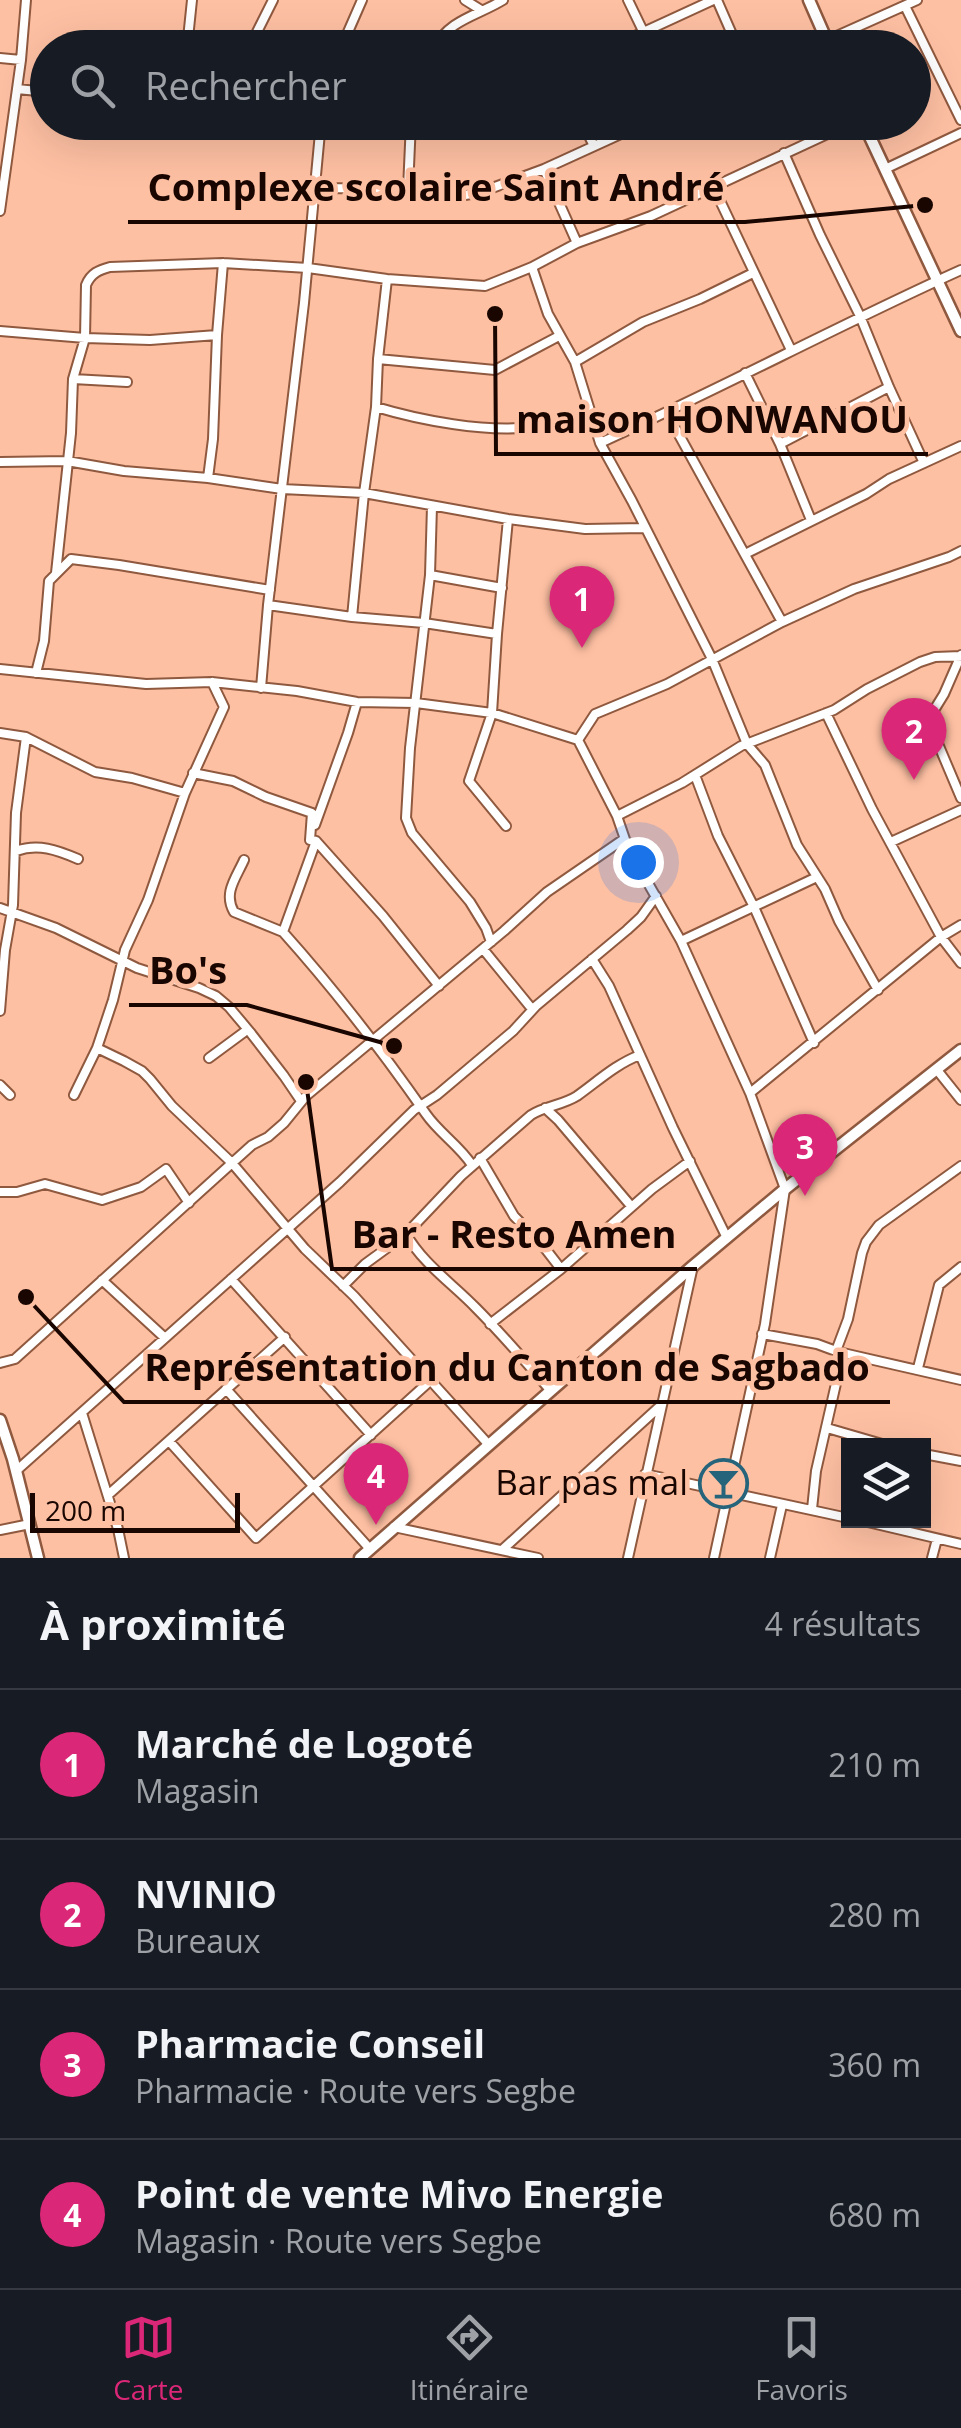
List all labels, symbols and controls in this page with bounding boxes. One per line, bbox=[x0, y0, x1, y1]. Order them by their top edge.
search box bbox=[30, 30, 931, 140]
icon: search bbox=[65, 58, 120, 113]
text: Rechercher bbox=[145, 59, 347, 111]
callout: Complexe scolaire Saint André bbox=[128, 154, 745, 222]
text: Complexe scolaire Saint André bbox=[148, 160, 724, 212]
callout: maison HONWANOU bbox=[496, 386, 928, 454]
text: maison HONWANOU bbox=[516, 392, 908, 444]
pin: 1 bbox=[550, 566, 614, 648]
pin: 2 bbox=[882, 698, 946, 780]
your location bbox=[613, 837, 664, 888]
callout: Bo's bbox=[129, 937, 247, 1005]
text: Bo's bbox=[149, 943, 227, 995]
pin: 3 bbox=[772, 1114, 838, 1196]
callout: Bar - Resto Amen bbox=[332, 1201, 697, 1269]
text: Bar - Resto Amen bbox=[352, 1207, 677, 1259]
callout: Représentation du Canton de Sagbado bbox=[124, 1334, 890, 1402]
text: Représentation du Canton de Sagbado bbox=[144, 1340, 870, 1392]
map controls bbox=[841, 1438, 931, 1528]
button: layers bbox=[841, 1438, 931, 1528]
pin: 4 bbox=[344, 1442, 408, 1525]
bar icon: Bar pas mal bbox=[697, 1457, 749, 1509]
place label: Bar pas mal bbox=[495, 1458, 688, 1505]
scale bar bbox=[30, 1488, 240, 1532]
text: 200 m bbox=[45, 1491, 126, 1529]
text: À proximité bbox=[40, 1595, 286, 1652]
text: 4 résultats bbox=[765, 1602, 921, 1645]
text: Marché de Logoté bbox=[135, 1717, 473, 1769]
text: 1 bbox=[63, 1743, 82, 1786]
text: 210 m bbox=[828, 1743, 921, 1786]
text: Magasin bbox=[135, 1769, 260, 1812]
text: NVINIO bbox=[135, 1867, 277, 1919]
text: 2 bbox=[63, 1893, 82, 1936]
text: 280 m bbox=[828, 1893, 921, 1936]
text: Bureaux bbox=[135, 1919, 261, 1962]
text: Pharmacie Conseil bbox=[135, 2017, 485, 2069]
text: 3 bbox=[63, 2043, 82, 2086]
text: 360 m bbox=[828, 2043, 921, 2086]
text: Pharmacie · Route vers Segbe bbox=[135, 2069, 576, 2112]
text: Point de vente Mivo Energie bbox=[135, 2167, 663, 2219]
text: 4 bbox=[63, 2193, 82, 2236]
text: 680 m bbox=[828, 2193, 921, 2236]
text: Magasin · Route vers Segbe bbox=[135, 2219, 542, 2262]
tab: Carte bbox=[113, 2310, 184, 2408]
tab: Itinéraire bbox=[410, 2310, 529, 2408]
tab: Favoris bbox=[755, 2310, 848, 2408]

